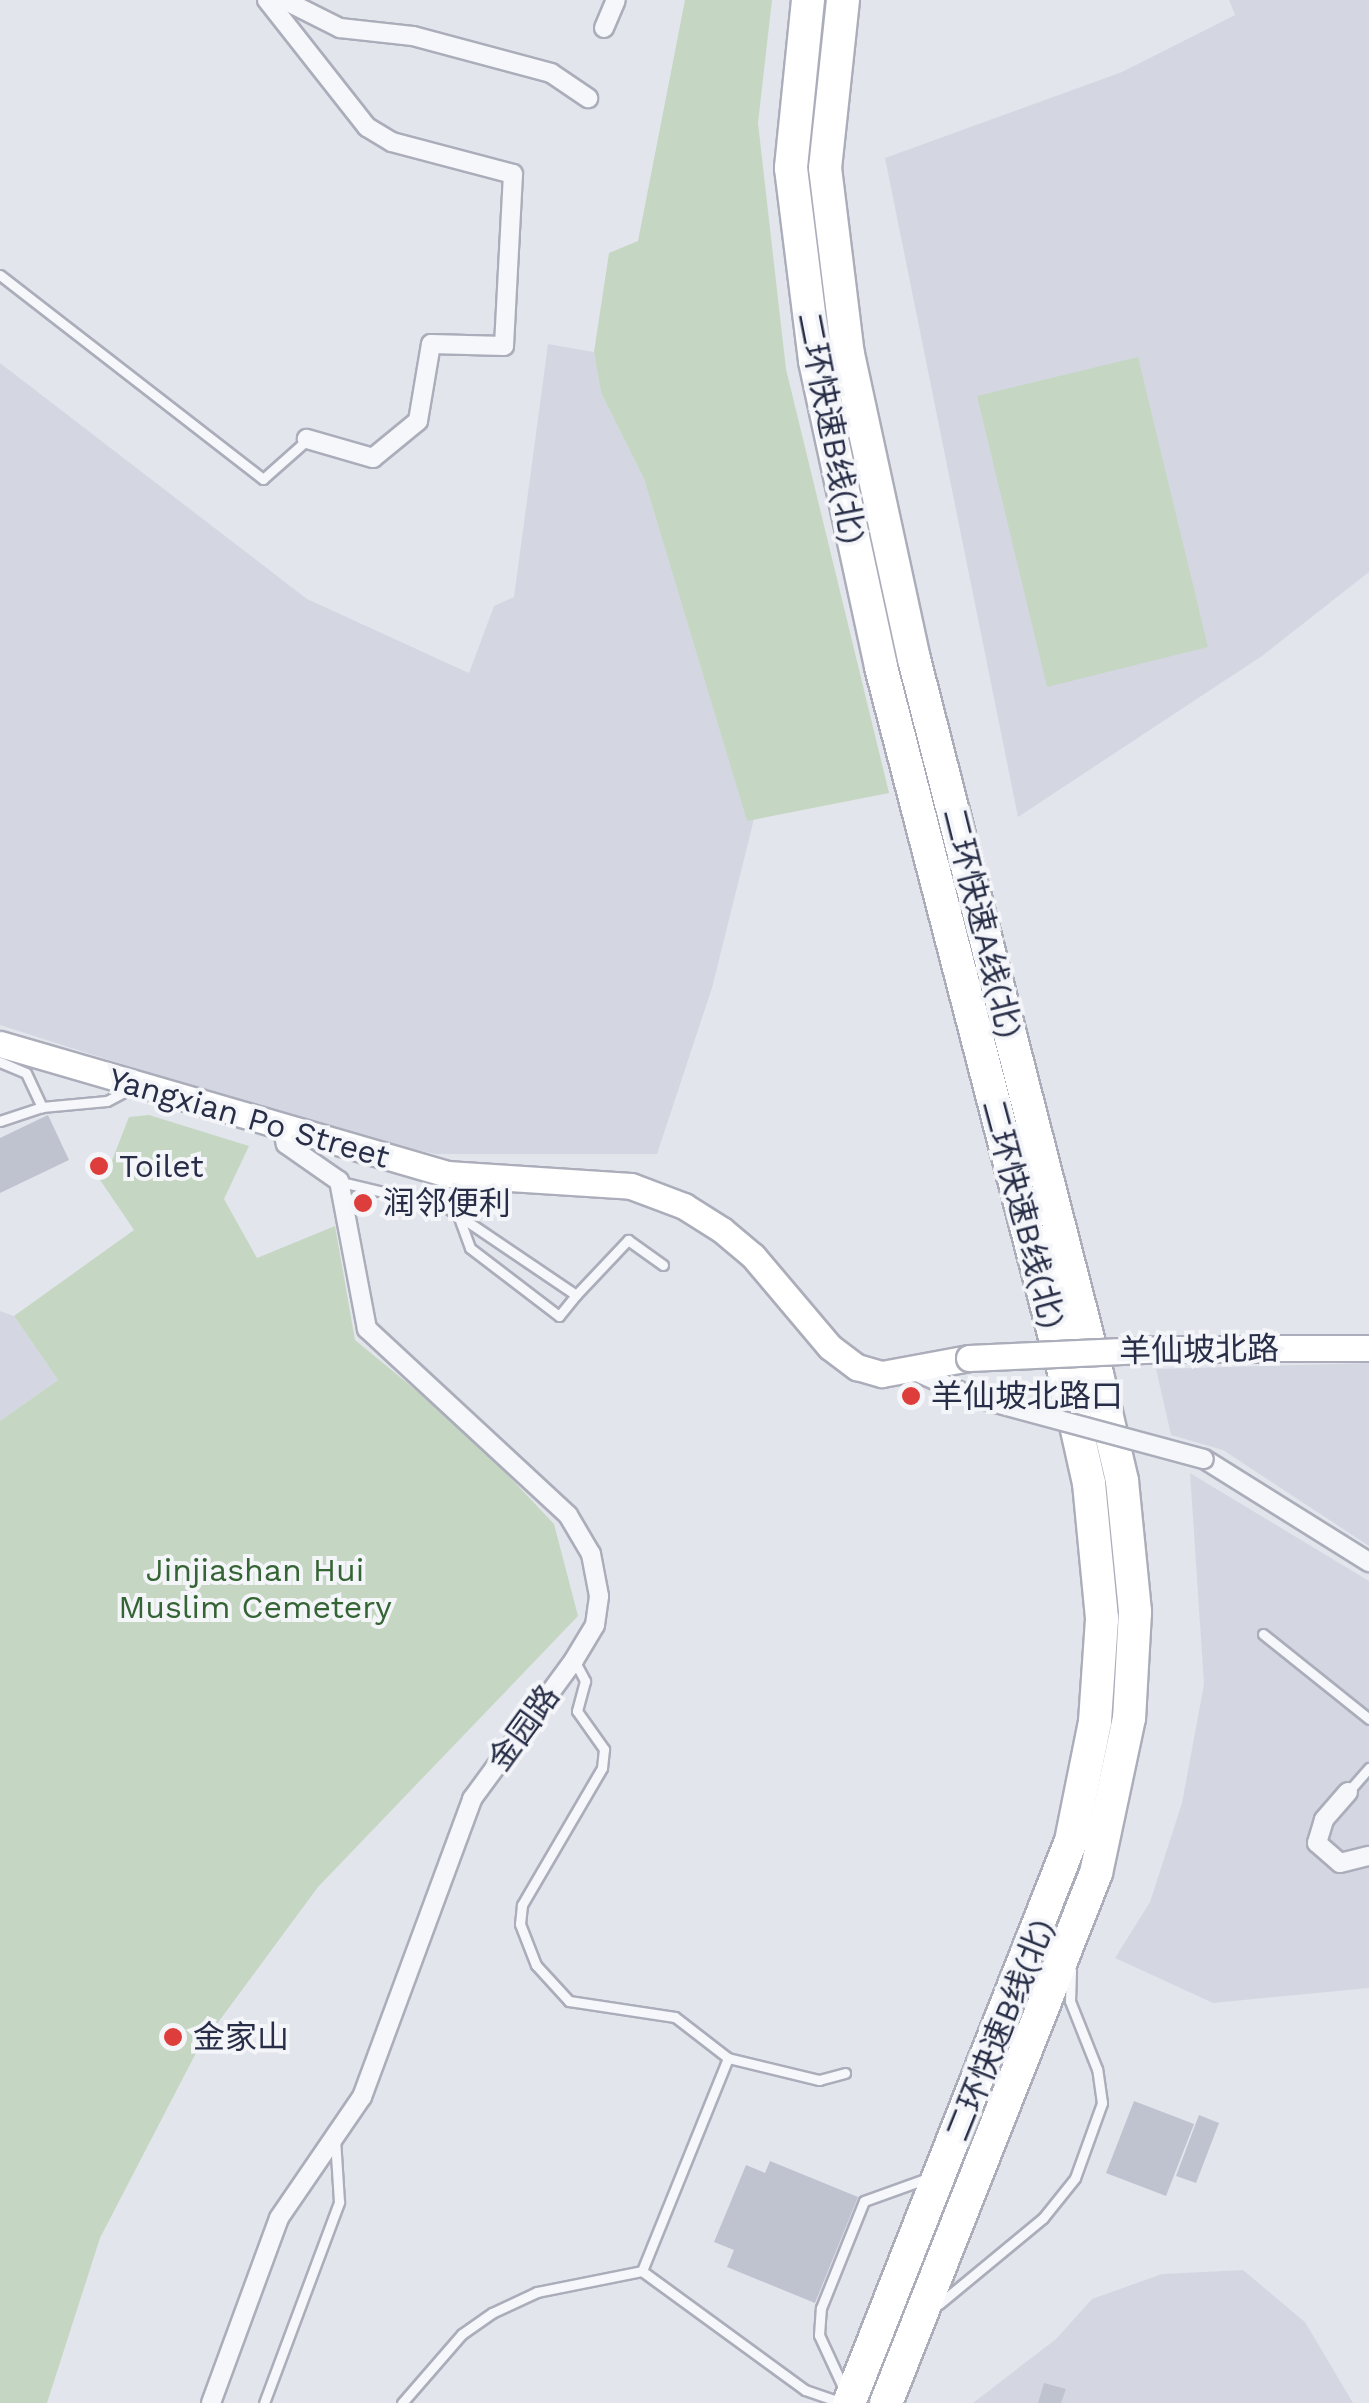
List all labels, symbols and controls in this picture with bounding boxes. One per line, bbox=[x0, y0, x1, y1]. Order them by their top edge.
street label: 二环快速B线(北) bbox=[790, 309, 872, 547]
street label: 二环快速A线(北) bbox=[935, 804, 1029, 1042]
street label: Yangxian Po Street bbox=[104, 1060, 394, 1176]
street label: 二环快速B线(北) bbox=[974, 1095, 1072, 1333]
place label: Toilet bbox=[119, 1147, 204, 1185]
marker: Toilet bbox=[88, 1155, 110, 1177]
place label: 润邻便利 bbox=[383, 1184, 511, 1222]
marker: 润邻便利 bbox=[352, 1192, 374, 1214]
street label: 羊仙坡北路 bbox=[1119, 1329, 1279, 1371]
place label: 羊仙坡北路口 bbox=[931, 1377, 1123, 1415]
marker: 羊仙坡北路口 bbox=[900, 1385, 922, 1407]
park label: Jinjiashan Hui Muslim Cemetery bbox=[118, 1552, 392, 1627]
street label: 金园路 bbox=[480, 1678, 568, 1778]
street label: 二环快速B线(北) bbox=[938, 1914, 1062, 2146]
place label: 金家山 bbox=[193, 2018, 289, 2056]
marker: 金家山 bbox=[162, 2026, 184, 2048]

